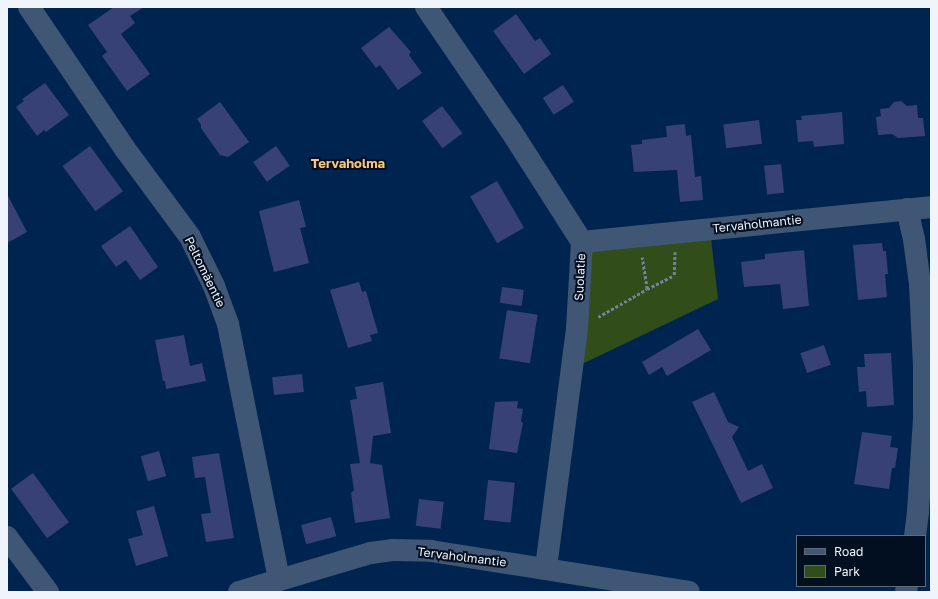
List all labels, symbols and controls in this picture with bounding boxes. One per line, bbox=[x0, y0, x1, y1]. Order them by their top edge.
district label: Tervaholma bbox=[311, 155, 385, 171]
street label: Tervaholmantie bbox=[712, 212, 802, 236]
street label: Peltomäentie bbox=[182, 234, 228, 310]
street label: Suolatie bbox=[572, 253, 588, 301]
legend bbox=[796, 535, 926, 587]
street label: Tervaholmantie bbox=[417, 544, 507, 570]
text: Road bbox=[834, 544, 863, 559]
text: Park bbox=[834, 564, 860, 579]

